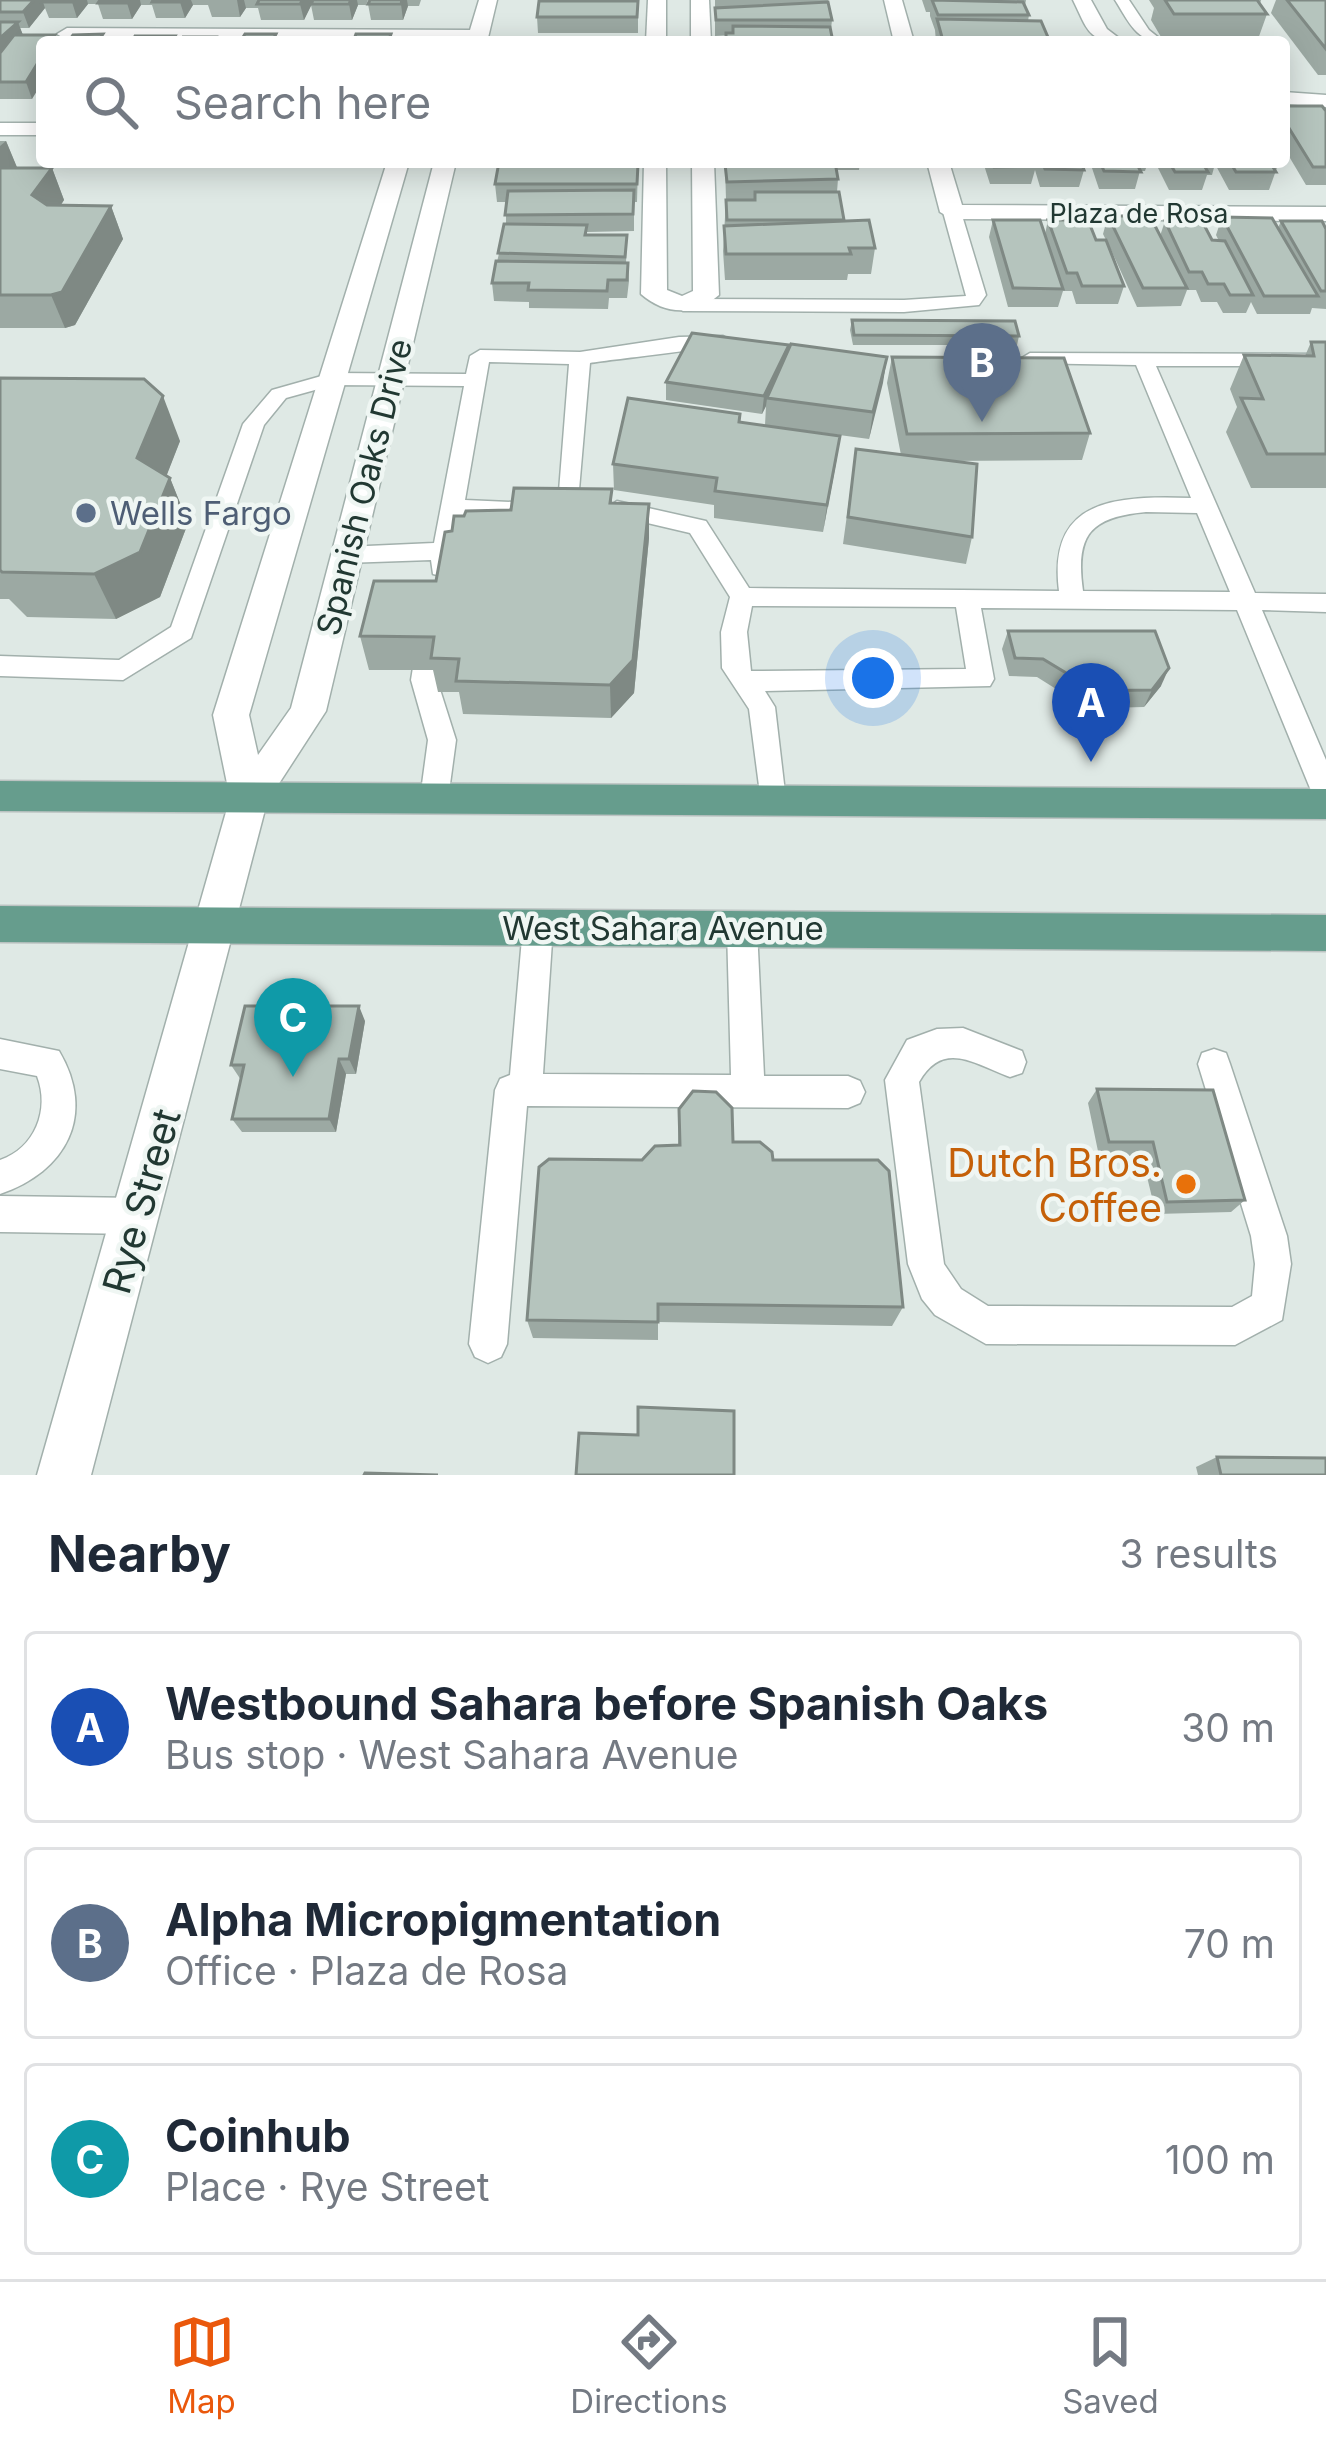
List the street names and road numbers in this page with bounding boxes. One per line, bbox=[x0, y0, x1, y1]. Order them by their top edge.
street label: Plaza de Rosa bbox=[1049, 197, 1229, 230]
street label: Spanish Oaks Drive bbox=[308, 334, 420, 640]
street label: West Sahara Avenue bbox=[502, 908, 824, 948]
street label: Rye Street bbox=[92, 1103, 190, 1299]

